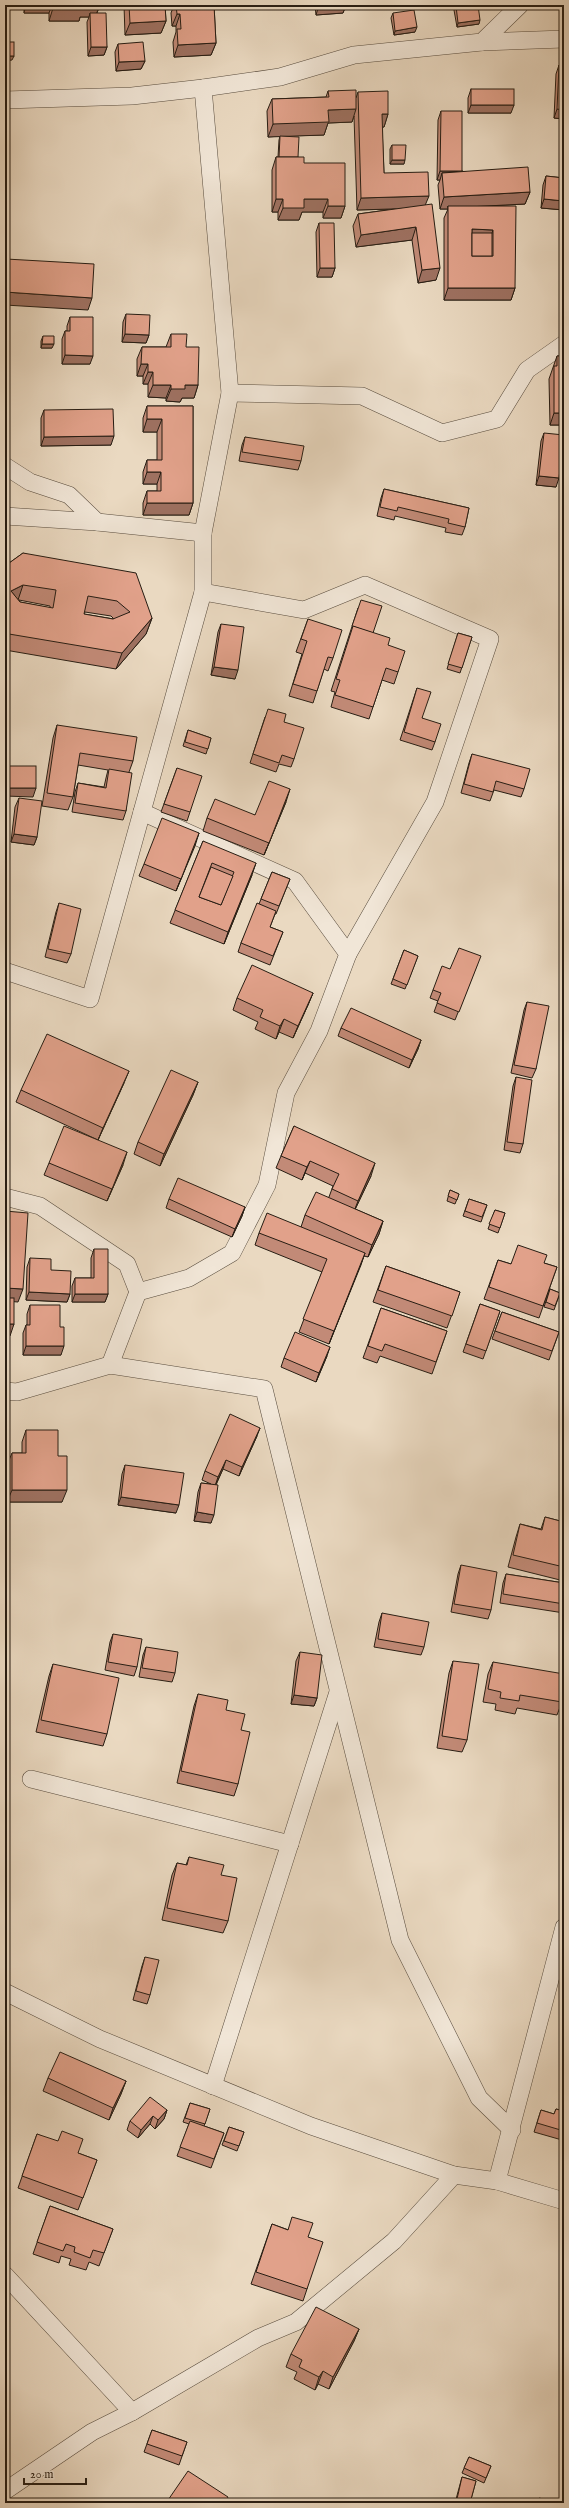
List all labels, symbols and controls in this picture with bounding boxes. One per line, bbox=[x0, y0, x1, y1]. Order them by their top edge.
scale bar bbox=[24, 2460, 86, 2486]
text: 20 m bbox=[30, 2467, 53, 2482]

